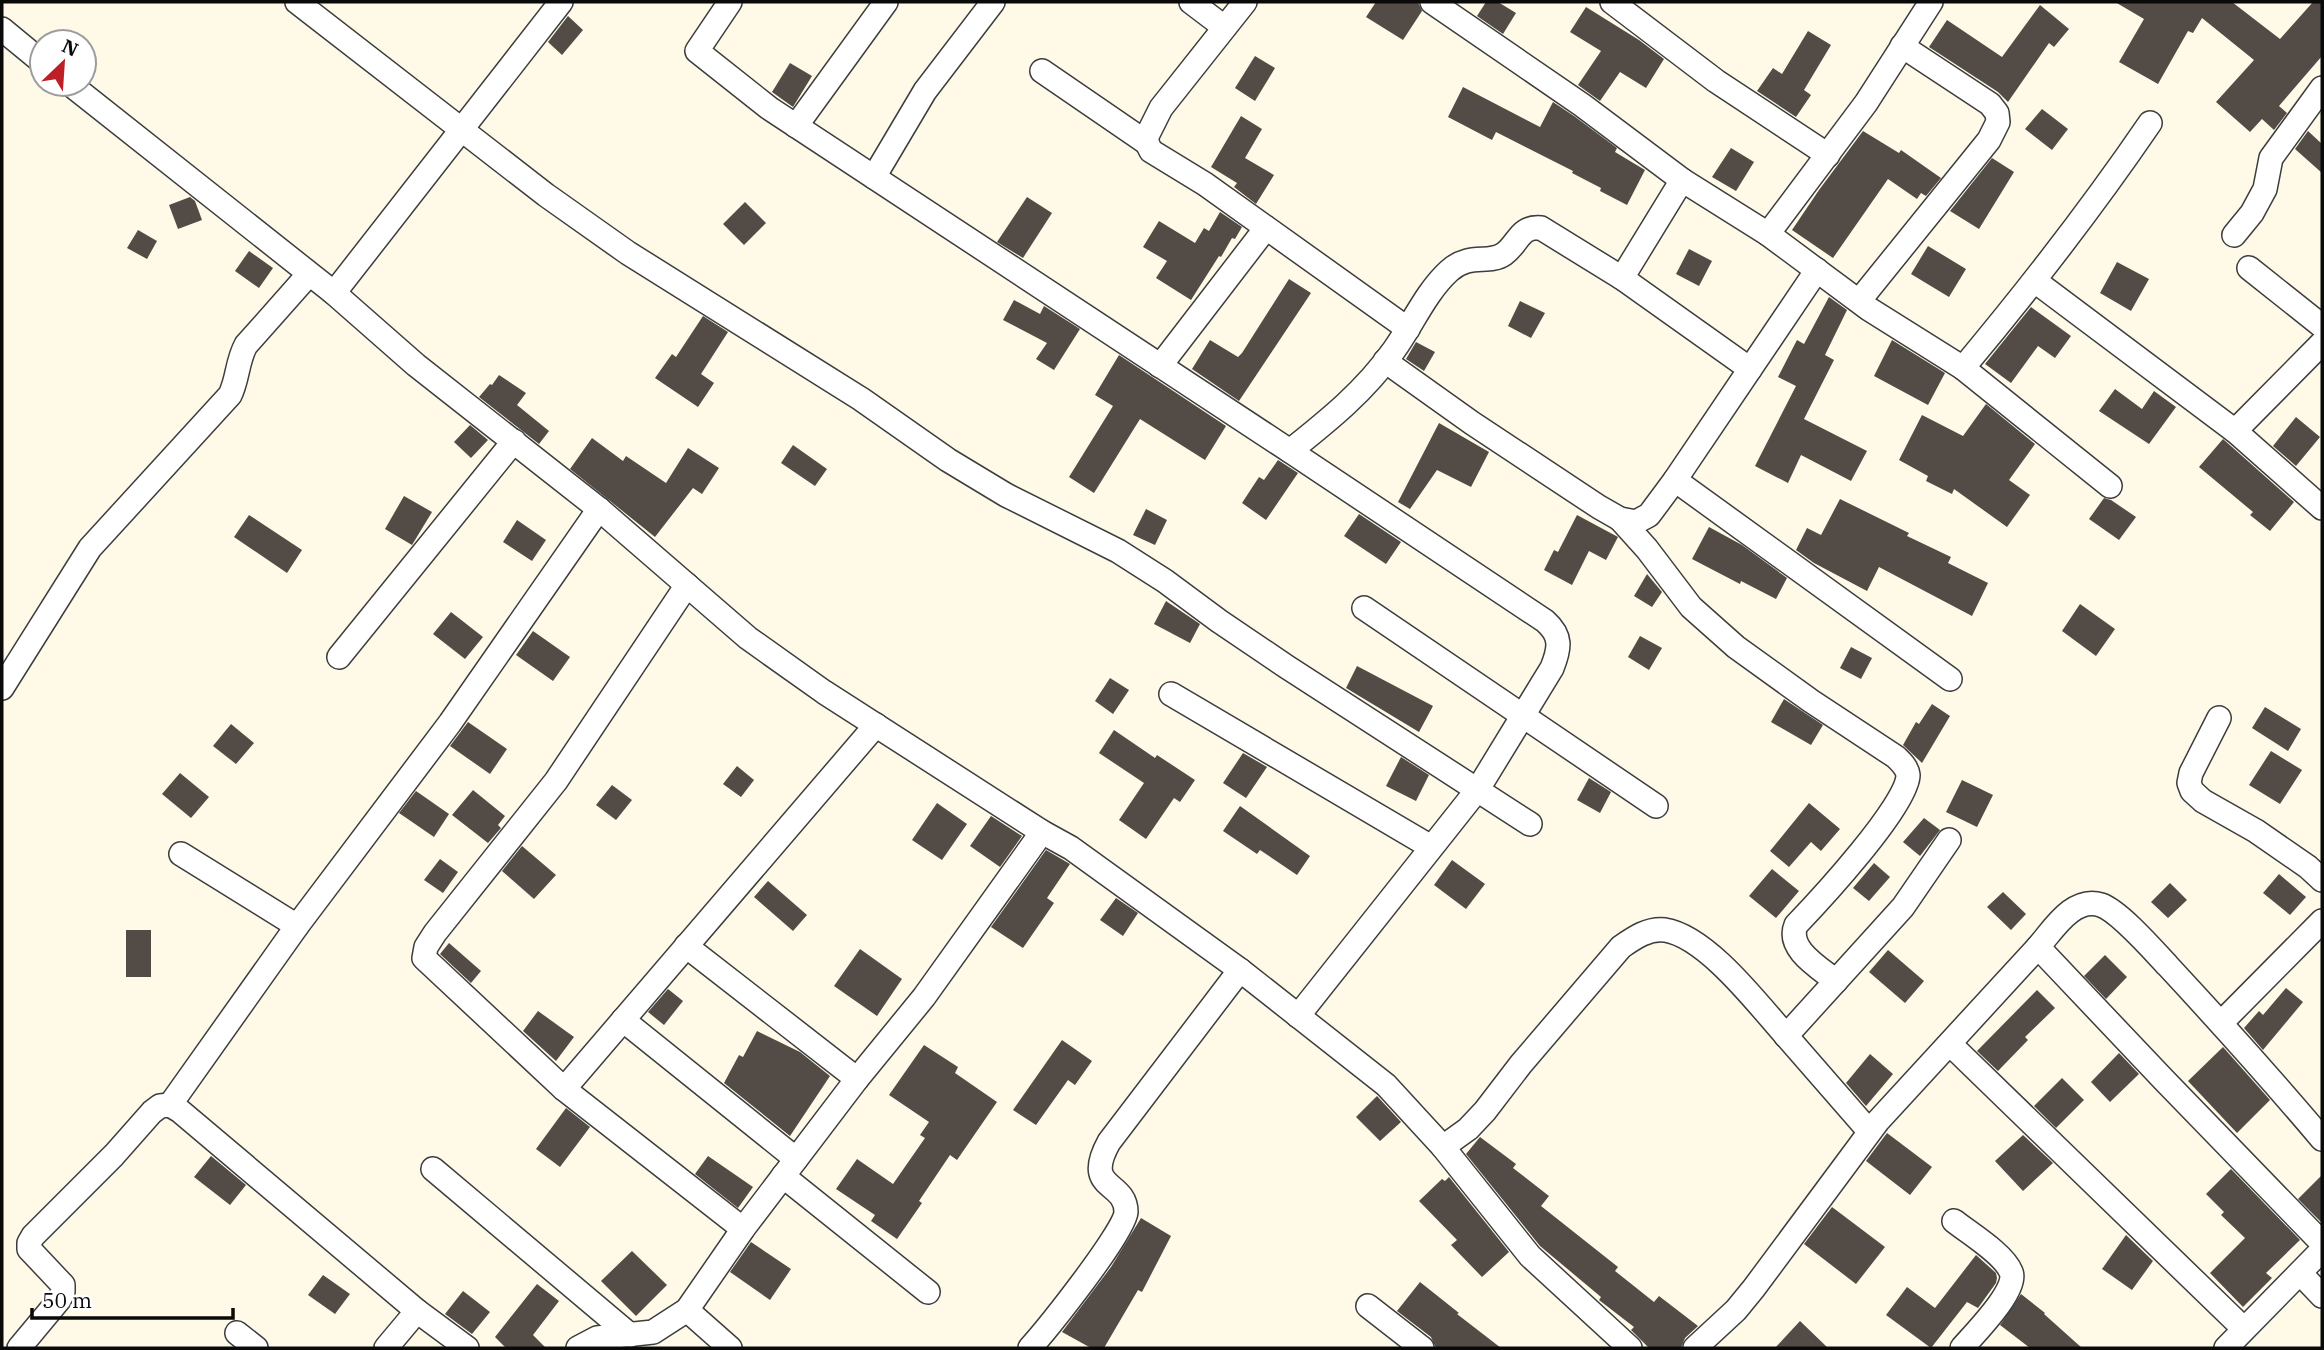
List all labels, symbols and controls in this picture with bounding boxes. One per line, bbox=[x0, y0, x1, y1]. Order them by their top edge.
north arrow bbox=[28, 28, 98, 98]
text: N bbox=[58, 34, 82, 62]
scale bar bbox=[32, 1276, 233, 1320]
text: 50 m bbox=[42, 1286, 92, 1314]

